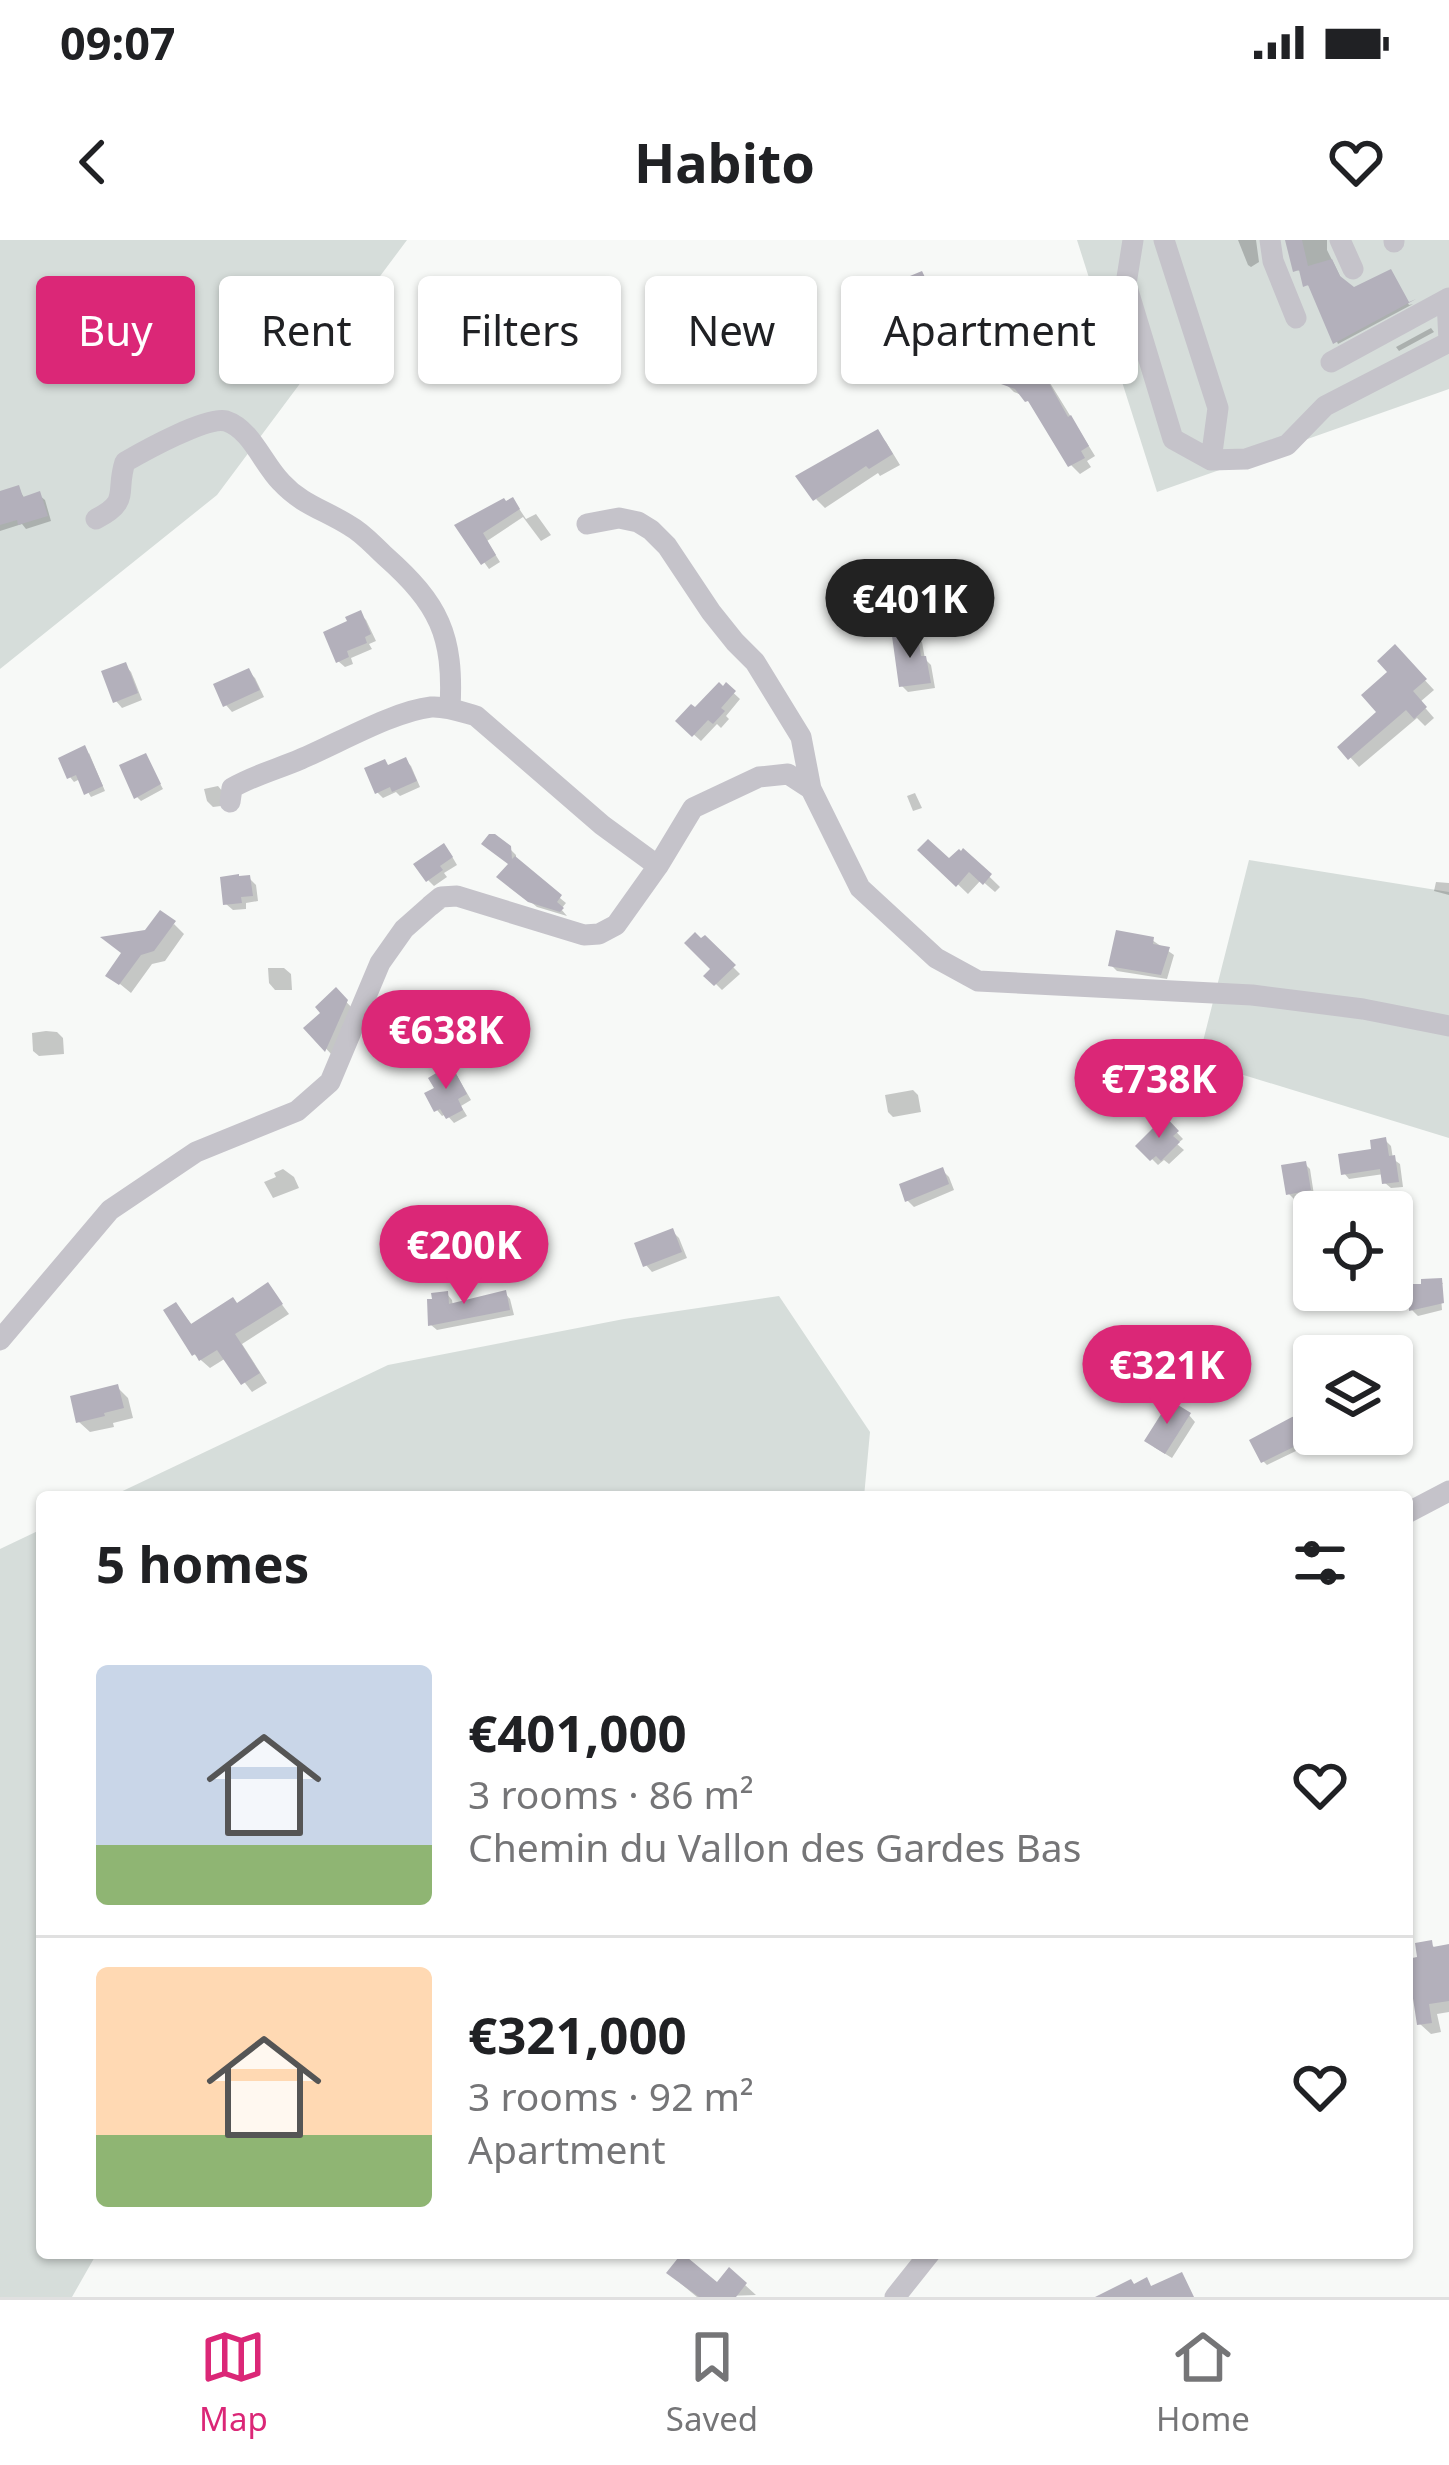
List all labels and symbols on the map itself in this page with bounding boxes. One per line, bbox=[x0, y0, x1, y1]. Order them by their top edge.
pin: €401K bbox=[826, 559, 994, 661]
pin: €638K bbox=[362, 990, 530, 1092]
pin: €738K bbox=[1075, 1039, 1243, 1141]
pin: €200K bbox=[380, 1205, 548, 1307]
pin: €321K bbox=[1083, 1325, 1251, 1427]

